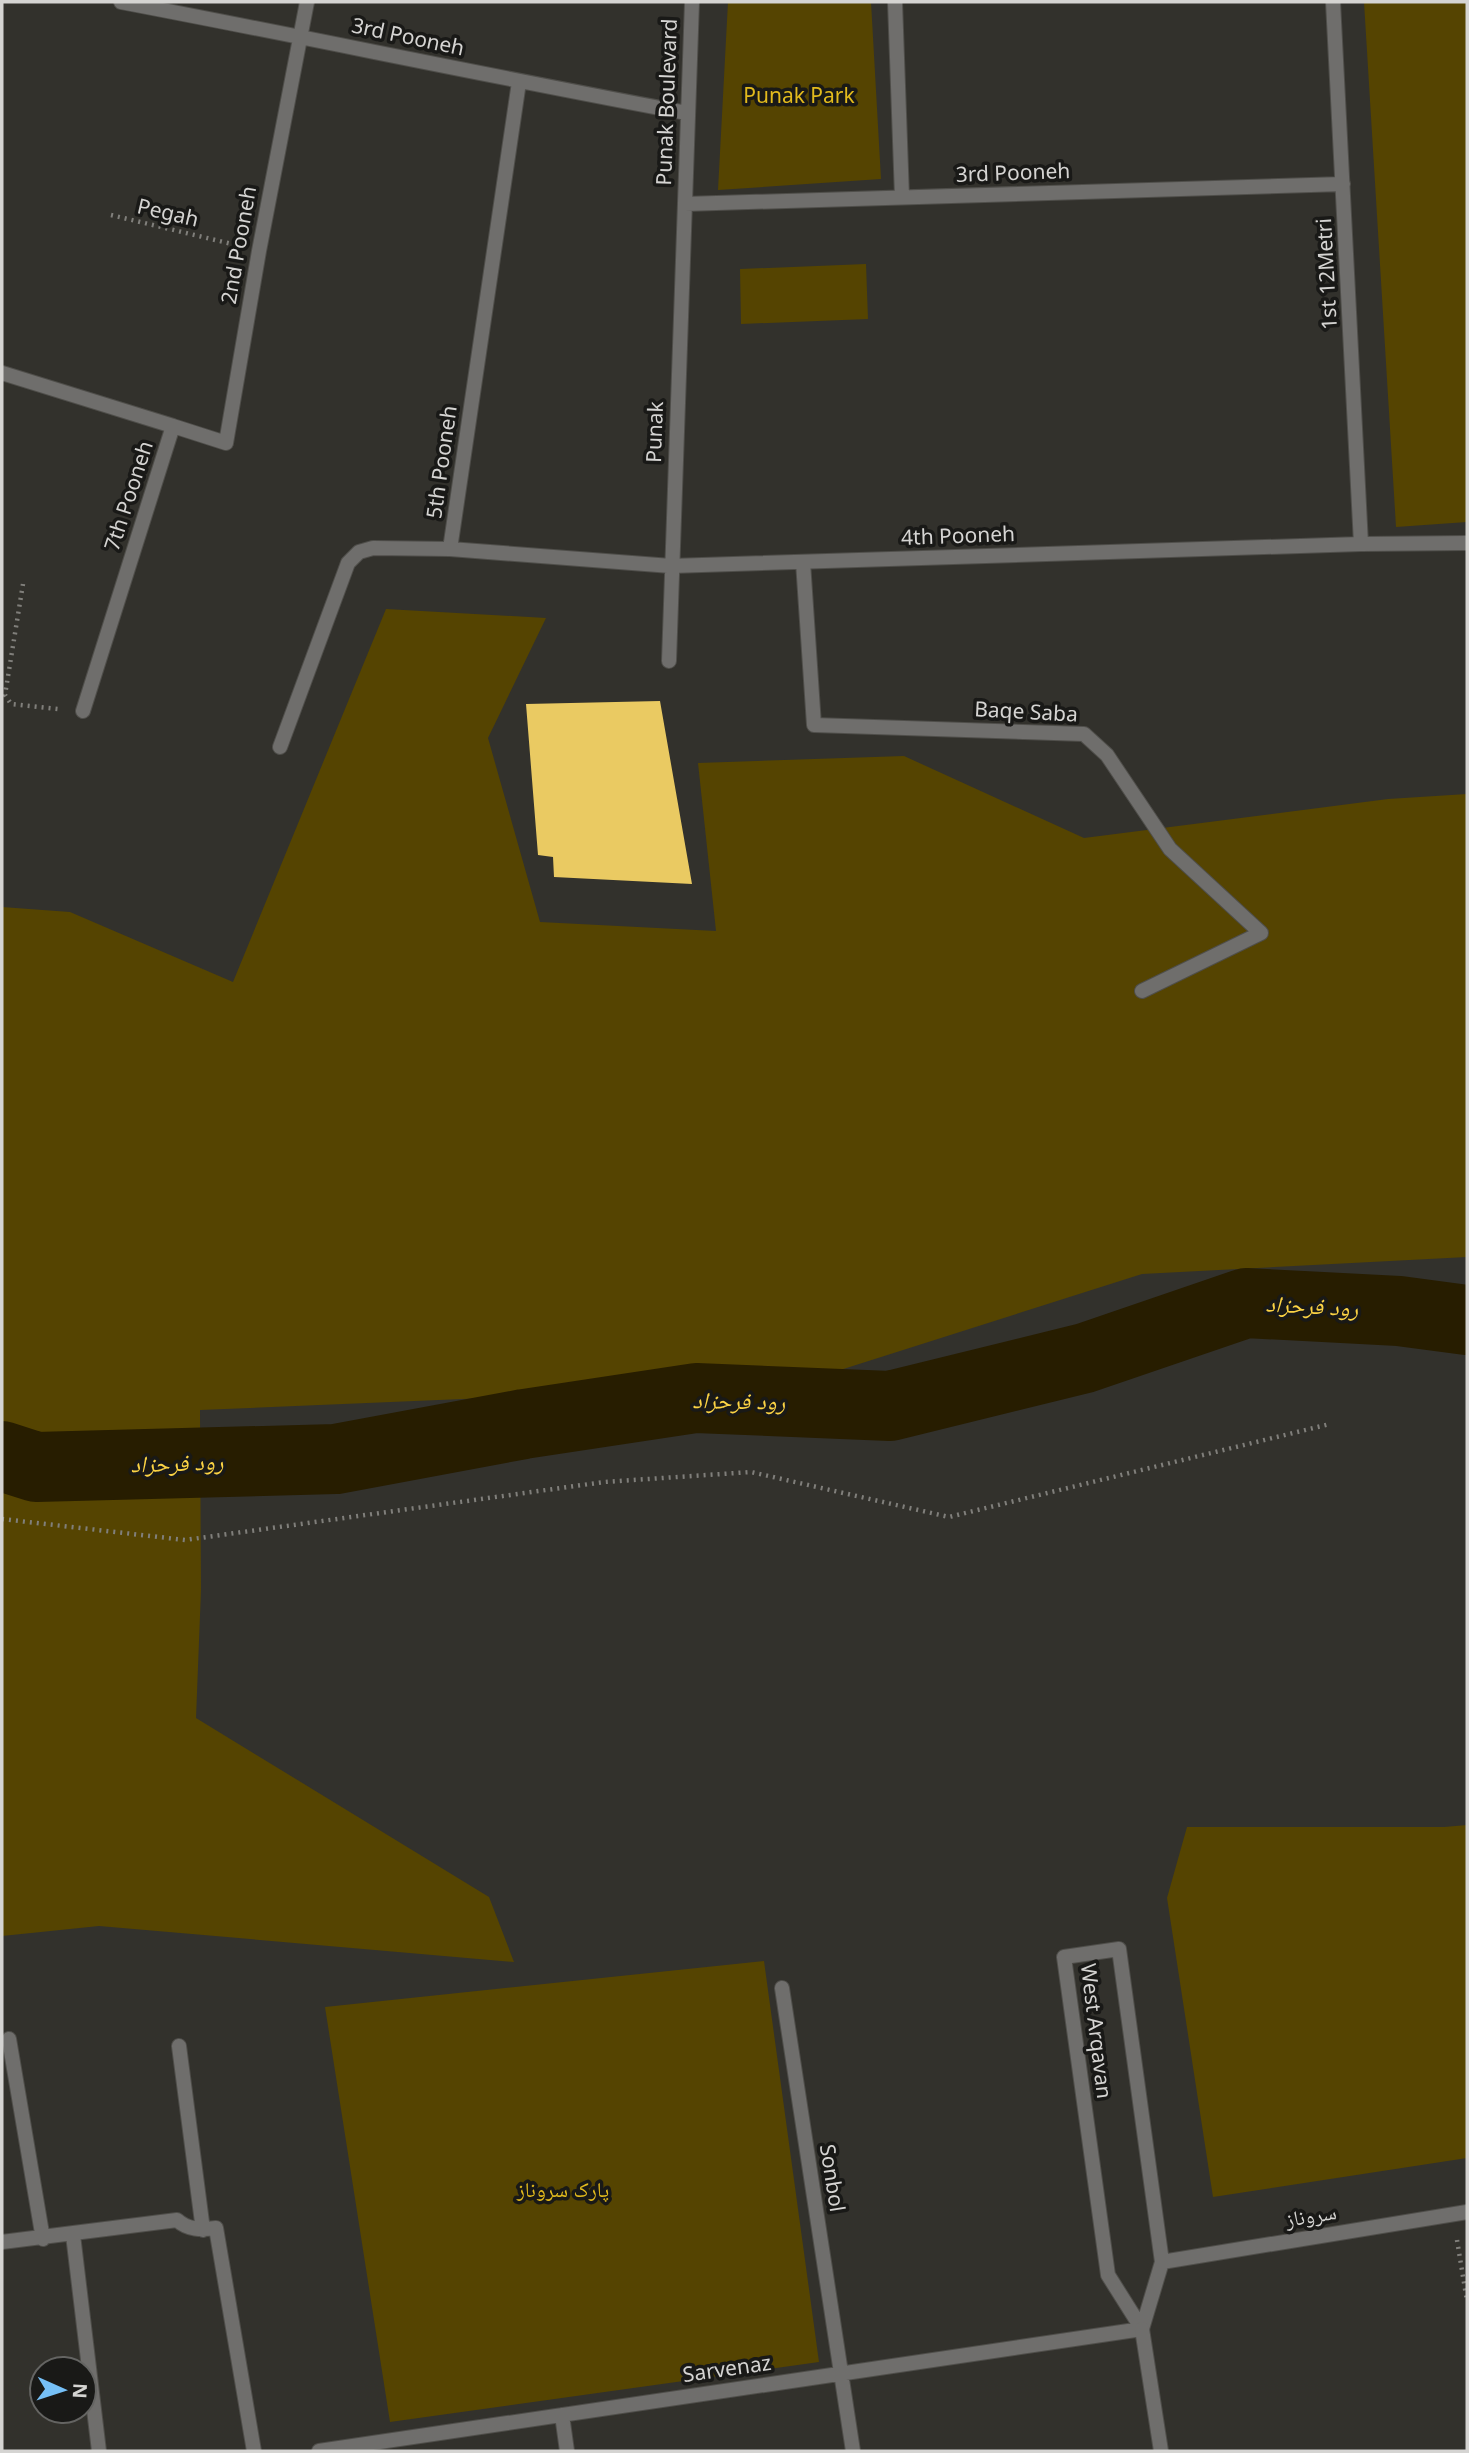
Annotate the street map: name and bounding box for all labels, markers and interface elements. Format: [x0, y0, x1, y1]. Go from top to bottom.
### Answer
street label: 3rd Pooneh [349, 10, 467, 62]
street label: Punak Boulevard [649, 18, 683, 186]
park label: Punak Park [743, 81, 856, 109]
street label: 3rd Pooneh [955, 156, 1071, 188]
street label: 2nd Pooneh [214, 184, 262, 306]
street label: Pegah [135, 191, 202, 233]
street label: 1st 12Metri [1309, 218, 1343, 331]
street label: Punak [639, 400, 669, 463]
street label: 5th Pooneh [419, 403, 463, 520]
street label: 7th Pooneh [97, 437, 159, 554]
street label: 4th Pooneh [901, 519, 1015, 551]
street label: Baqe Saba [974, 694, 1079, 728]
water label: رود فرحزاد [1265, 1287, 1359, 1323]
water label: رود فرحزاد [692, 1383, 786, 1417]
water label: رود فرحزاد [130, 1444, 224, 1480]
street label: West Arqavan [1075, 1962, 1119, 2100]
street label: Sonbol [814, 2142, 852, 2214]
park label: پارک سروناز [516, 2175, 609, 2203]
street label: سروناز [1282, 2197, 1338, 2233]
street label: Sarvenaz [681, 2348, 773, 2388]
north arrow [28, 2355, 98, 2425]
text: N [67, 2382, 93, 2399]

